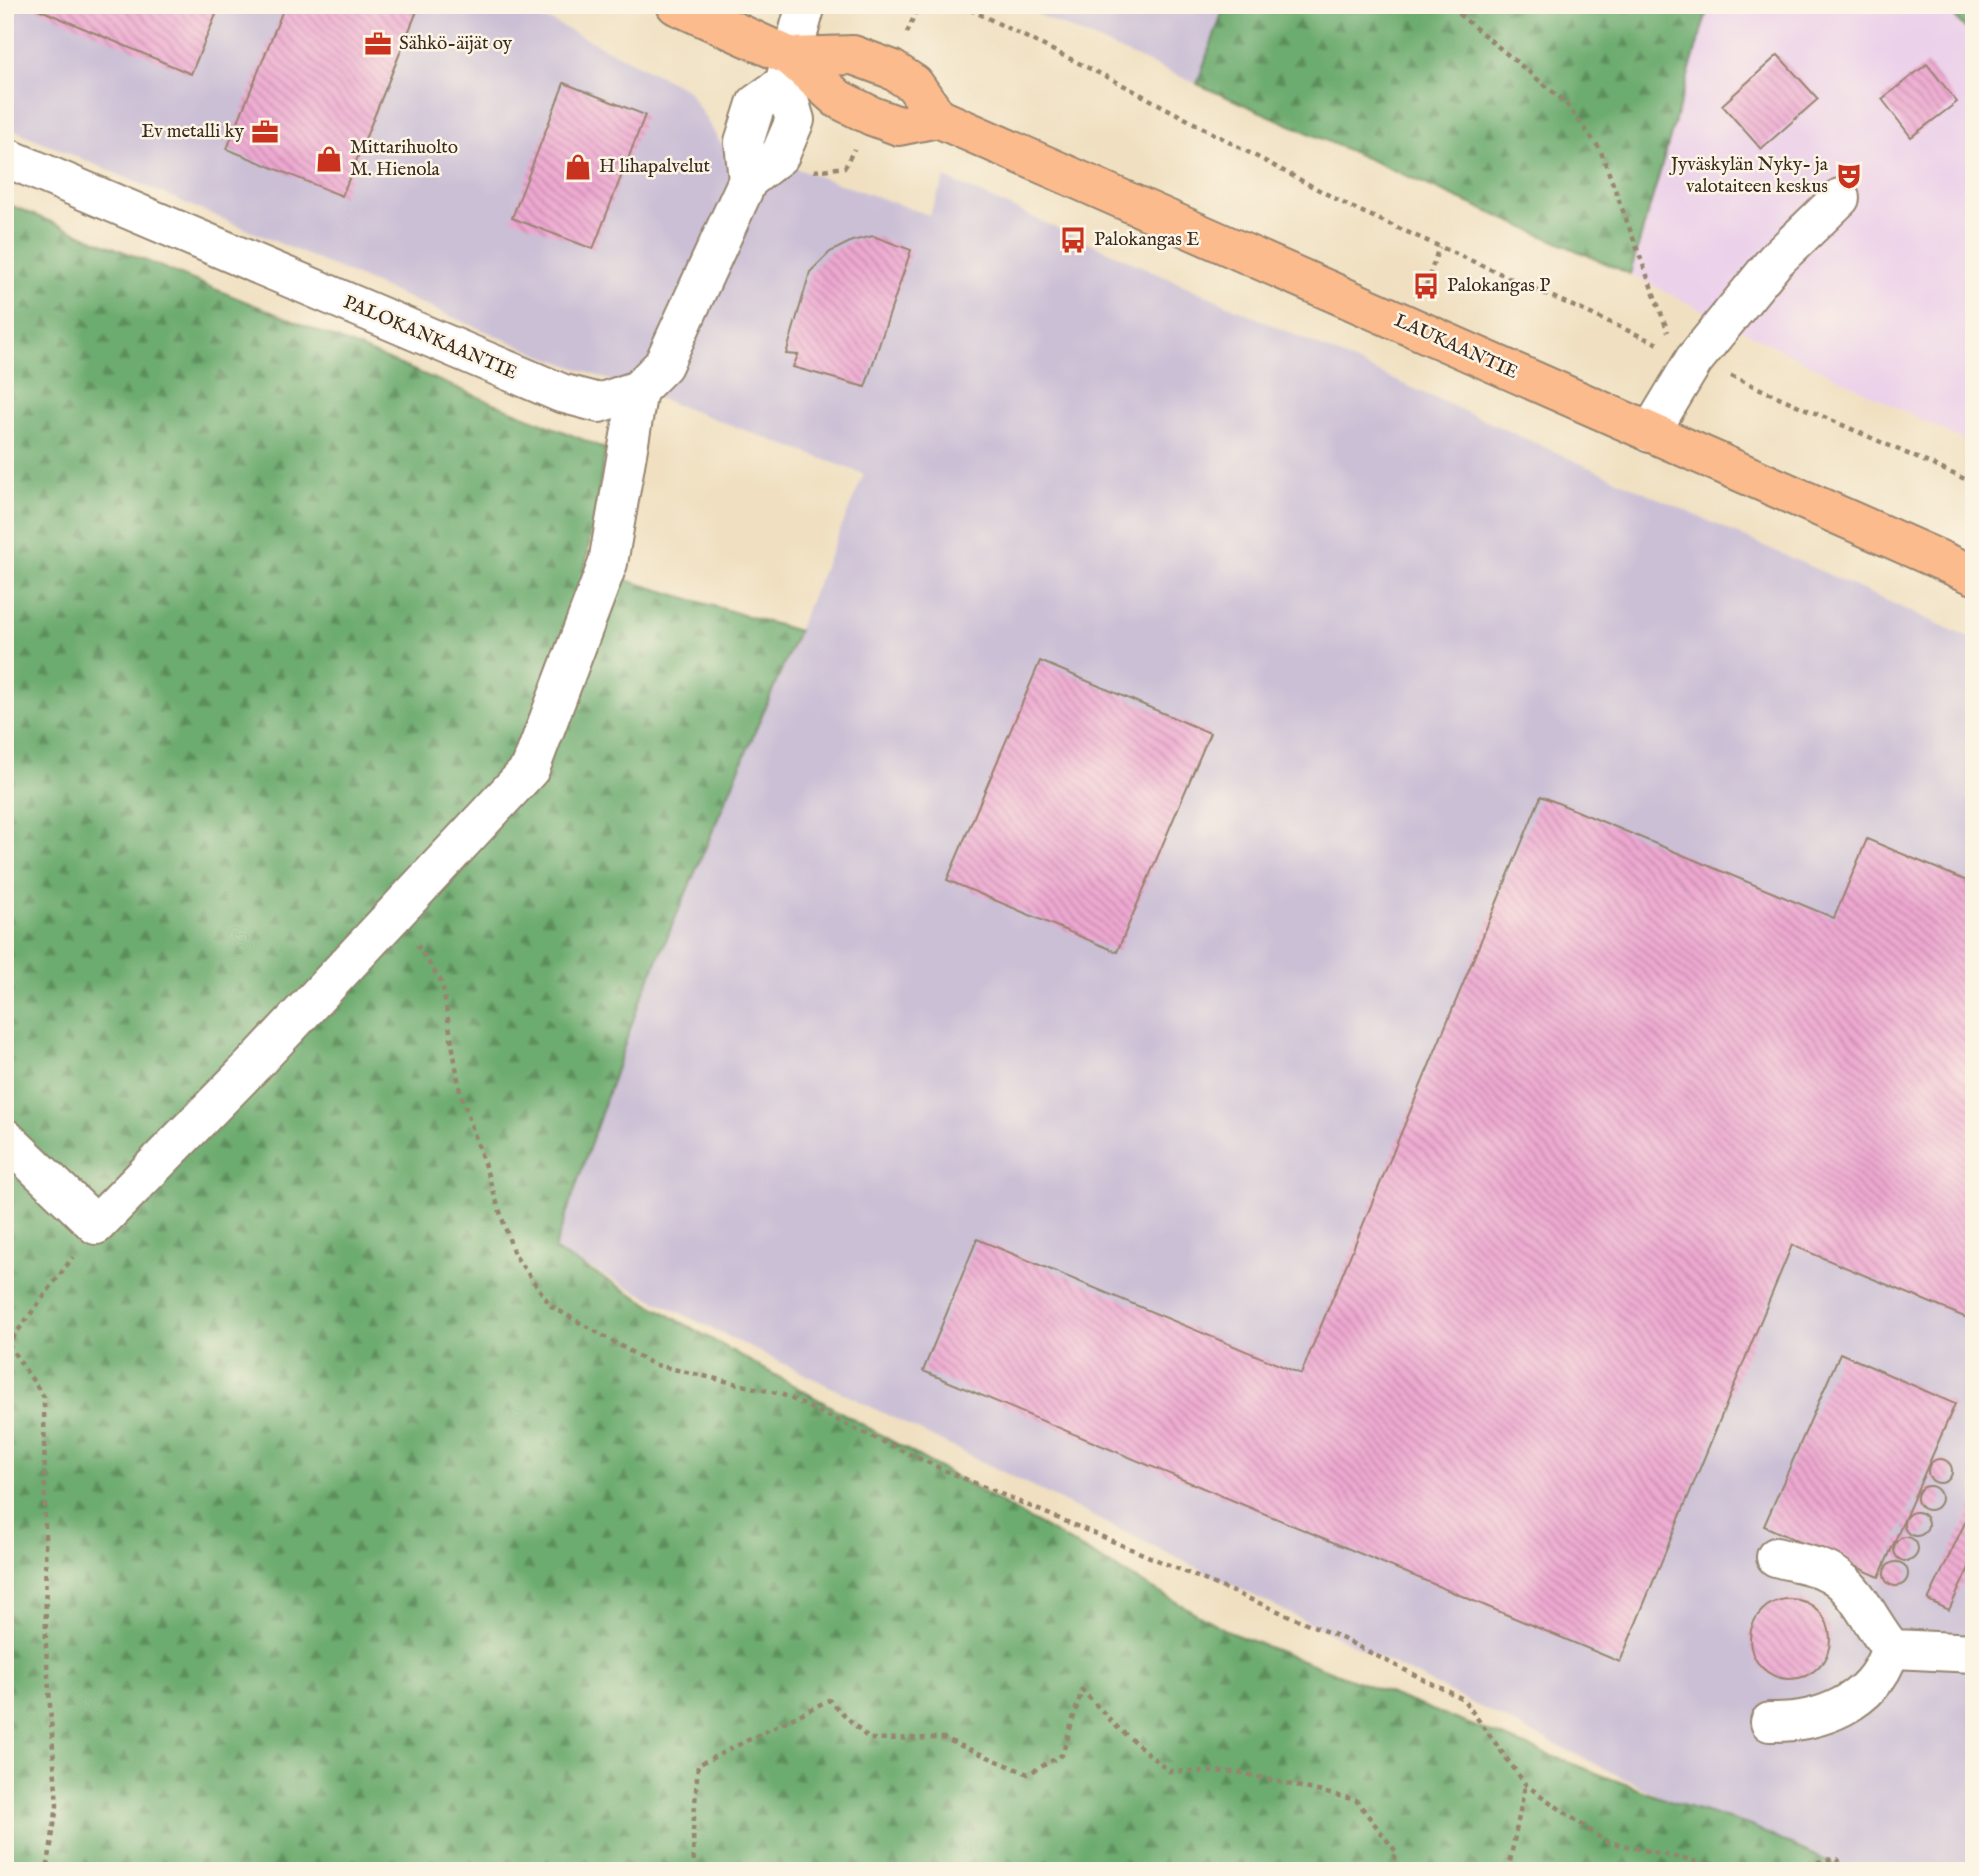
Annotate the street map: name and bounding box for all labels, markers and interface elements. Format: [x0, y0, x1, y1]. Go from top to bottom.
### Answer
office icon: Sähkö-äijät oy [363, 29, 393, 59]
place label: Sähkö-äijät oy [399, 32, 513, 56]
office icon: Ev metalli ky [250, 117, 280, 147]
place label: Ev metalli ky [141, 120, 245, 144]
place label: Mittarihuolto M. Hienola [350, 136, 458, 182]
shop icon: Mittarihuolto M. Hienola [314, 144, 344, 174]
shop icon: H lihapalvelut [563, 152, 593, 182]
place label: Jyväskylän Nyky- ja valotaiteen keskus [1669, 153, 1829, 199]
place label: H lihapalvelut [599, 155, 711, 179]
theatre icon: Jyväskylän Nyky- ja valotaiteen keskus [1834, 161, 1864, 191]
bus stop icon: Palokangas E [1058, 225, 1088, 255]
place label: Palokangas E [1094, 228, 1199, 252]
bus stop icon: Palokangas P [1411, 271, 1441, 301]
place label: Palokangas P [1447, 274, 1550, 298]
street label: PALOKANKAANTIE [339, 291, 521, 385]
street label: LAUKAANTIE [1390, 309, 1522, 385]

